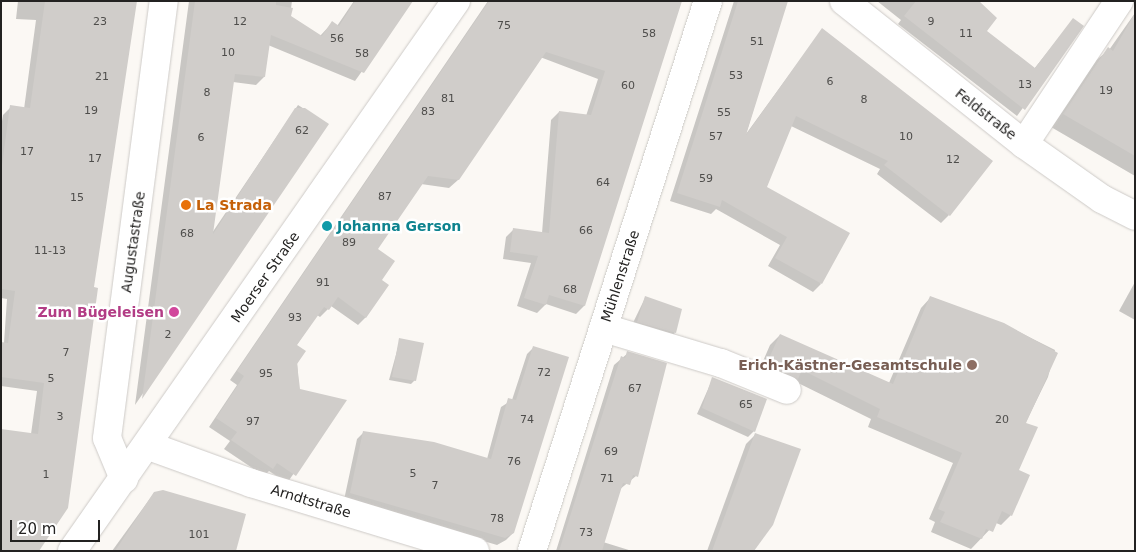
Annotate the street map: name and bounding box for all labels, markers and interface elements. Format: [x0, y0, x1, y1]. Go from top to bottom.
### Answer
house number: 23 [93, 15, 107, 29]
house number: 12 [233, 15, 247, 29]
house number: 9 [928, 15, 934, 29]
house number: 75 [497, 19, 511, 33]
house number: 58 [642, 27, 656, 41]
house number: 11 [959, 27, 973, 41]
house number: 56 [330, 32, 344, 46]
house number: 51 [750, 35, 764, 49]
house number: 10 [221, 46, 235, 60]
house number: 58 [355, 47, 369, 61]
house number: 53 [729, 69, 743, 83]
house number: 21 [95, 70, 109, 84]
house number: 6 [827, 75, 833, 89]
house number: 13 [1018, 78, 1032, 92]
house number: 60 [621, 79, 635, 93]
house number: 19 [1099, 84, 1113, 98]
street label: Feldstraße [952, 85, 1020, 143]
house number: 8 [204, 86, 210, 100]
house number: 81 [441, 92, 455, 106]
house number: 8 [861, 93, 867, 107]
house number: 19 [84, 104, 98, 118]
house number: 83 [421, 105, 435, 119]
house number: 55 [717, 106, 731, 120]
house number: 62 [295, 124, 309, 138]
house number: 57 [709, 130, 723, 144]
house number: 10 [899, 130, 913, 144]
house number: 6 [198, 131, 204, 145]
house number: 17 [20, 145, 34, 159]
house number: 17 [88, 152, 102, 166]
house number: 12 [946, 153, 960, 167]
house number: 59 [699, 172, 713, 186]
house number: 64 [596, 176, 610, 190]
street label: Augustastraße [118, 190, 148, 294]
house number: 87 [378, 190, 392, 204]
house number: 15 [70, 191, 84, 205]
place label: La Strada [196, 197, 272, 213]
marker: La Strada [180, 199, 192, 211]
place label: Johanna Gerson [337, 218, 461, 234]
marker: Johanna Gerson [321, 220, 333, 232]
house number: 66 [579, 224, 593, 238]
house number: 68 [180, 227, 194, 241]
street label: Moerser Straße [227, 228, 303, 326]
street label: Mühlenstraße [597, 228, 643, 324]
house number: 89 [342, 236, 356, 250]
house number: 11-13 [34, 244, 66, 258]
house number: 91 [316, 276, 330, 290]
house number: 68 [563, 283, 577, 297]
place label: Zum Bügeleisen [37, 304, 164, 320]
marker: Zum Bügeleisen [168, 306, 180, 318]
house number: 93 [288, 311, 302, 325]
house number: 2 [165, 328, 171, 342]
house number: 7 [63, 346, 69, 360]
place label: Erich-Kästner-Gesamtschule [738, 357, 962, 373]
marker: Erich-Kästner-Gesamtschule [966, 359, 978, 371]
house number: 72 [537, 366, 551, 380]
house number: 95 [259, 367, 273, 381]
house number: 5 [48, 372, 54, 386]
house number: 67 [628, 382, 642, 396]
house number: 65 [739, 398, 753, 412]
house number: 3 [57, 410, 63, 424]
house number: 74 [520, 413, 534, 427]
house number: 20 [995, 413, 1009, 427]
house number: 97 [246, 415, 260, 429]
house number: 69 [604, 445, 618, 459]
house number: 76 [507, 455, 521, 469]
house number: 5 [410, 467, 416, 481]
house number: 1 [43, 468, 49, 482]
house number: 71 [600, 472, 614, 486]
house number: 7 [432, 479, 438, 493]
street label: Arndtstraße [269, 481, 353, 521]
scale bar [12, 510, 102, 542]
house number: 78 [490, 512, 504, 526]
text: 20 m [18, 520, 56, 538]
house number: 73 [579, 526, 593, 540]
house number: 101 [189, 528, 209, 542]

